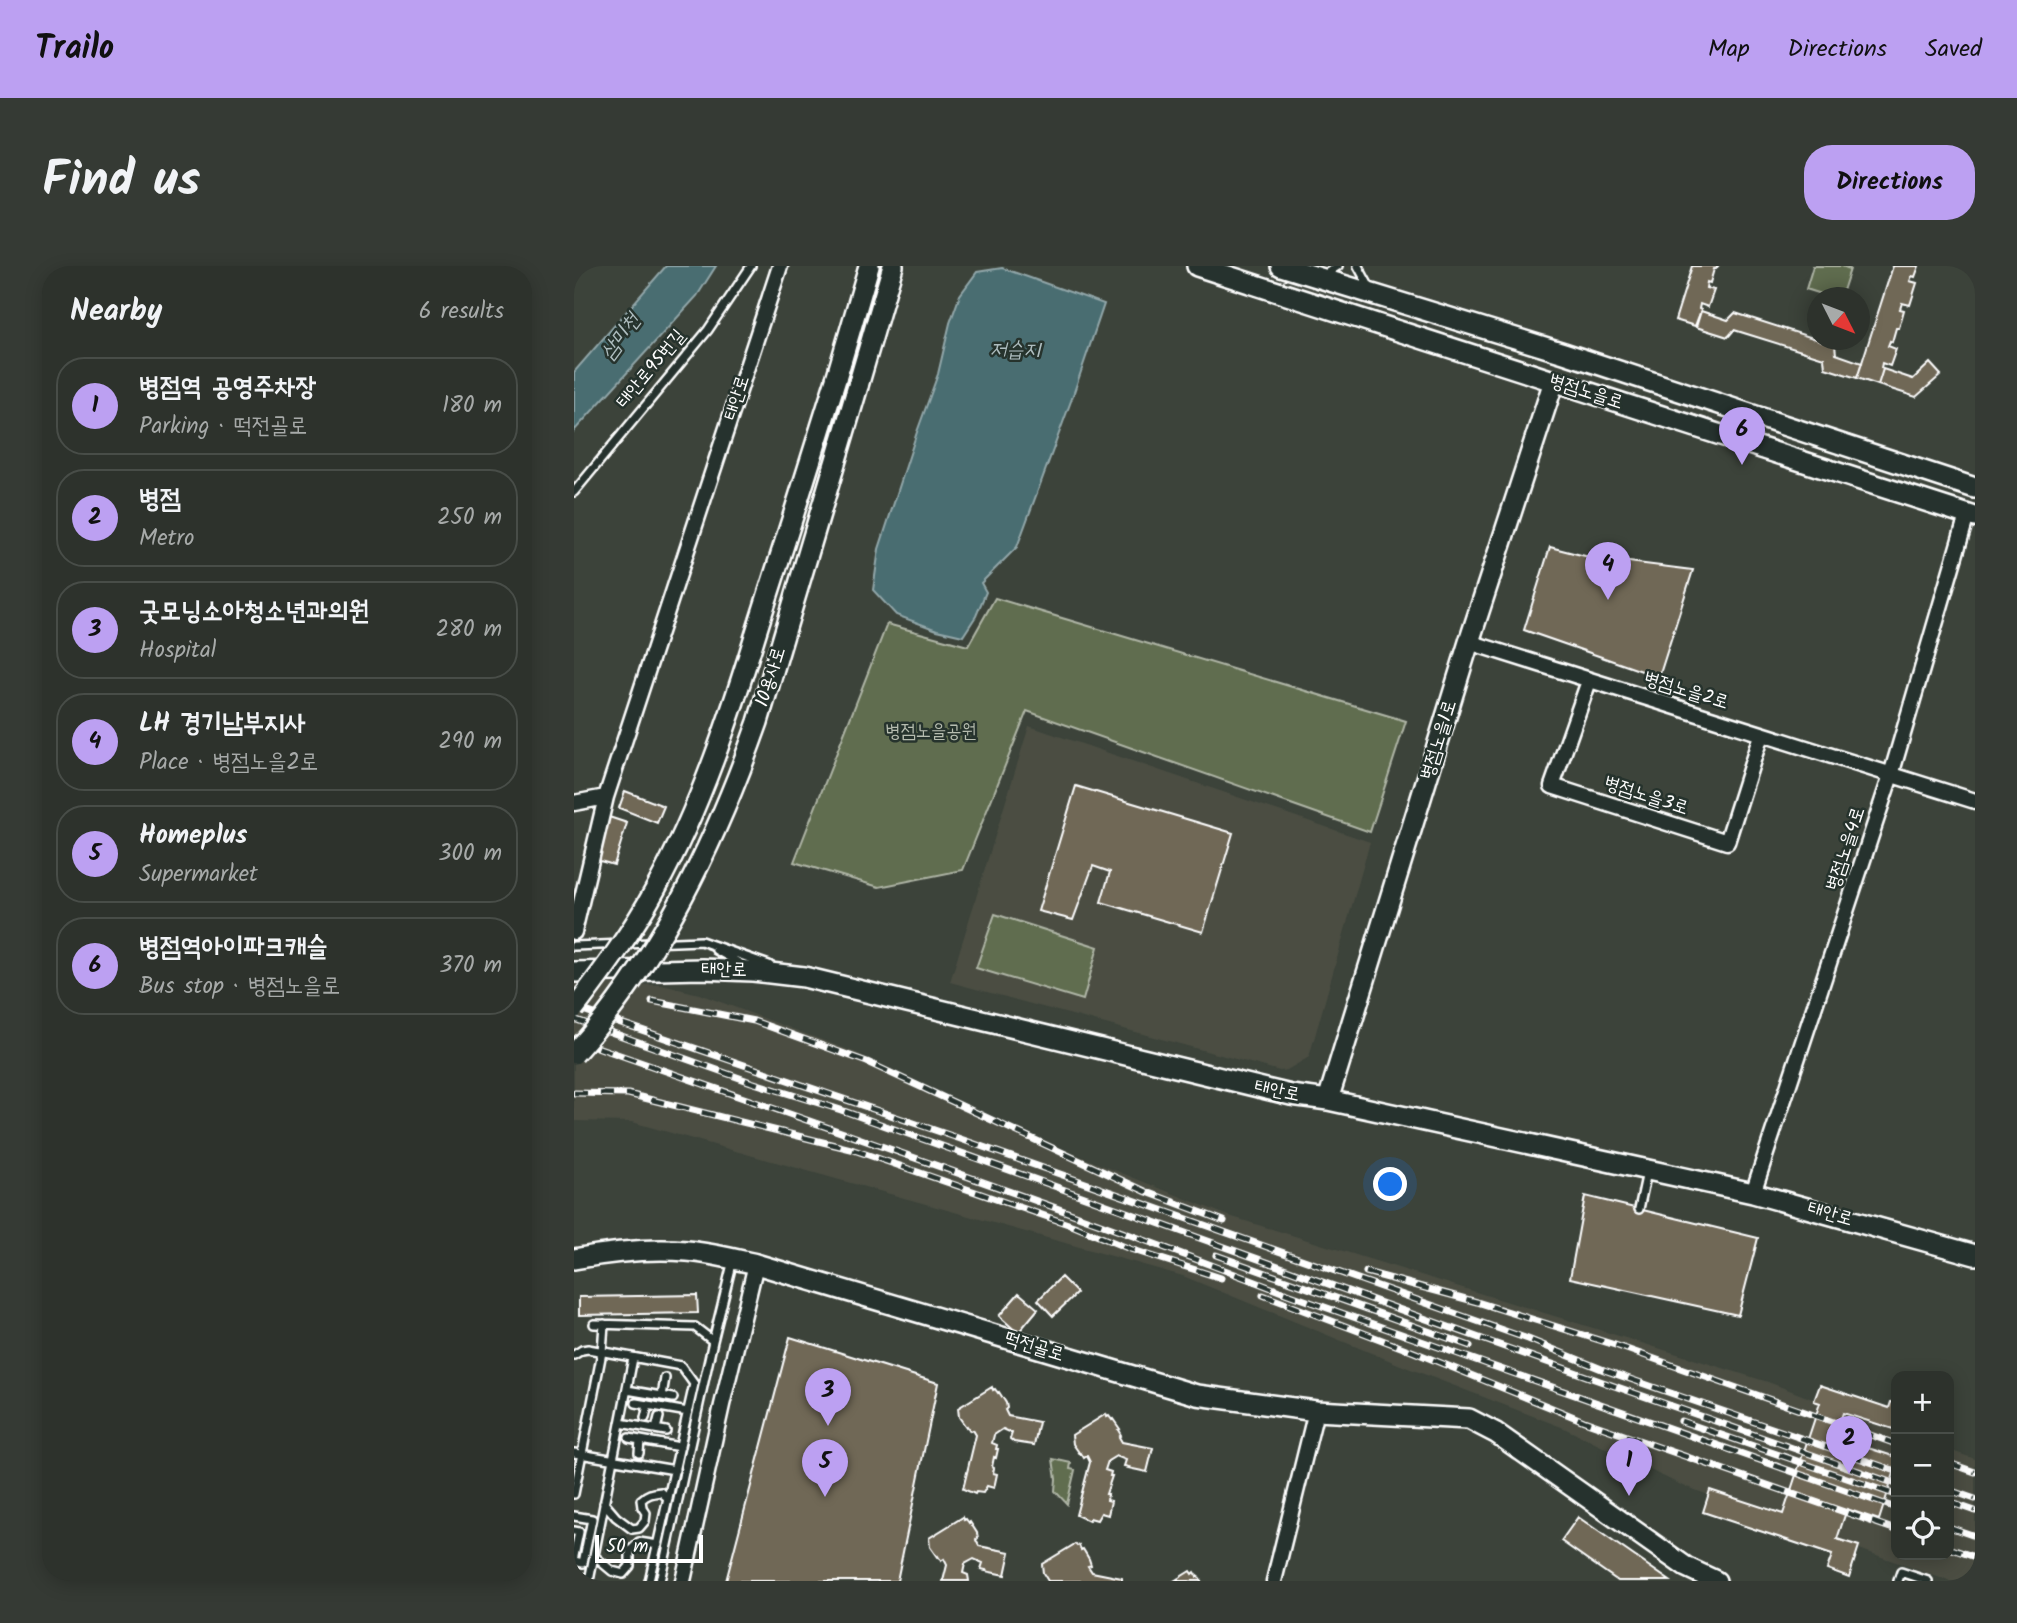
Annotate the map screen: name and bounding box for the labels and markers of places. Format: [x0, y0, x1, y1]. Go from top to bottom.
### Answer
pin: 6 [1719, 407, 1765, 465]
pin: 4 [1585, 542, 1631, 600]
pin: 3 [805, 1368, 851, 1426]
pin: 2 [1826, 1416, 1872, 1474]
pin: 1 [1606, 1438, 1652, 1496]
pin: 5 [802, 1439, 848, 1497]

